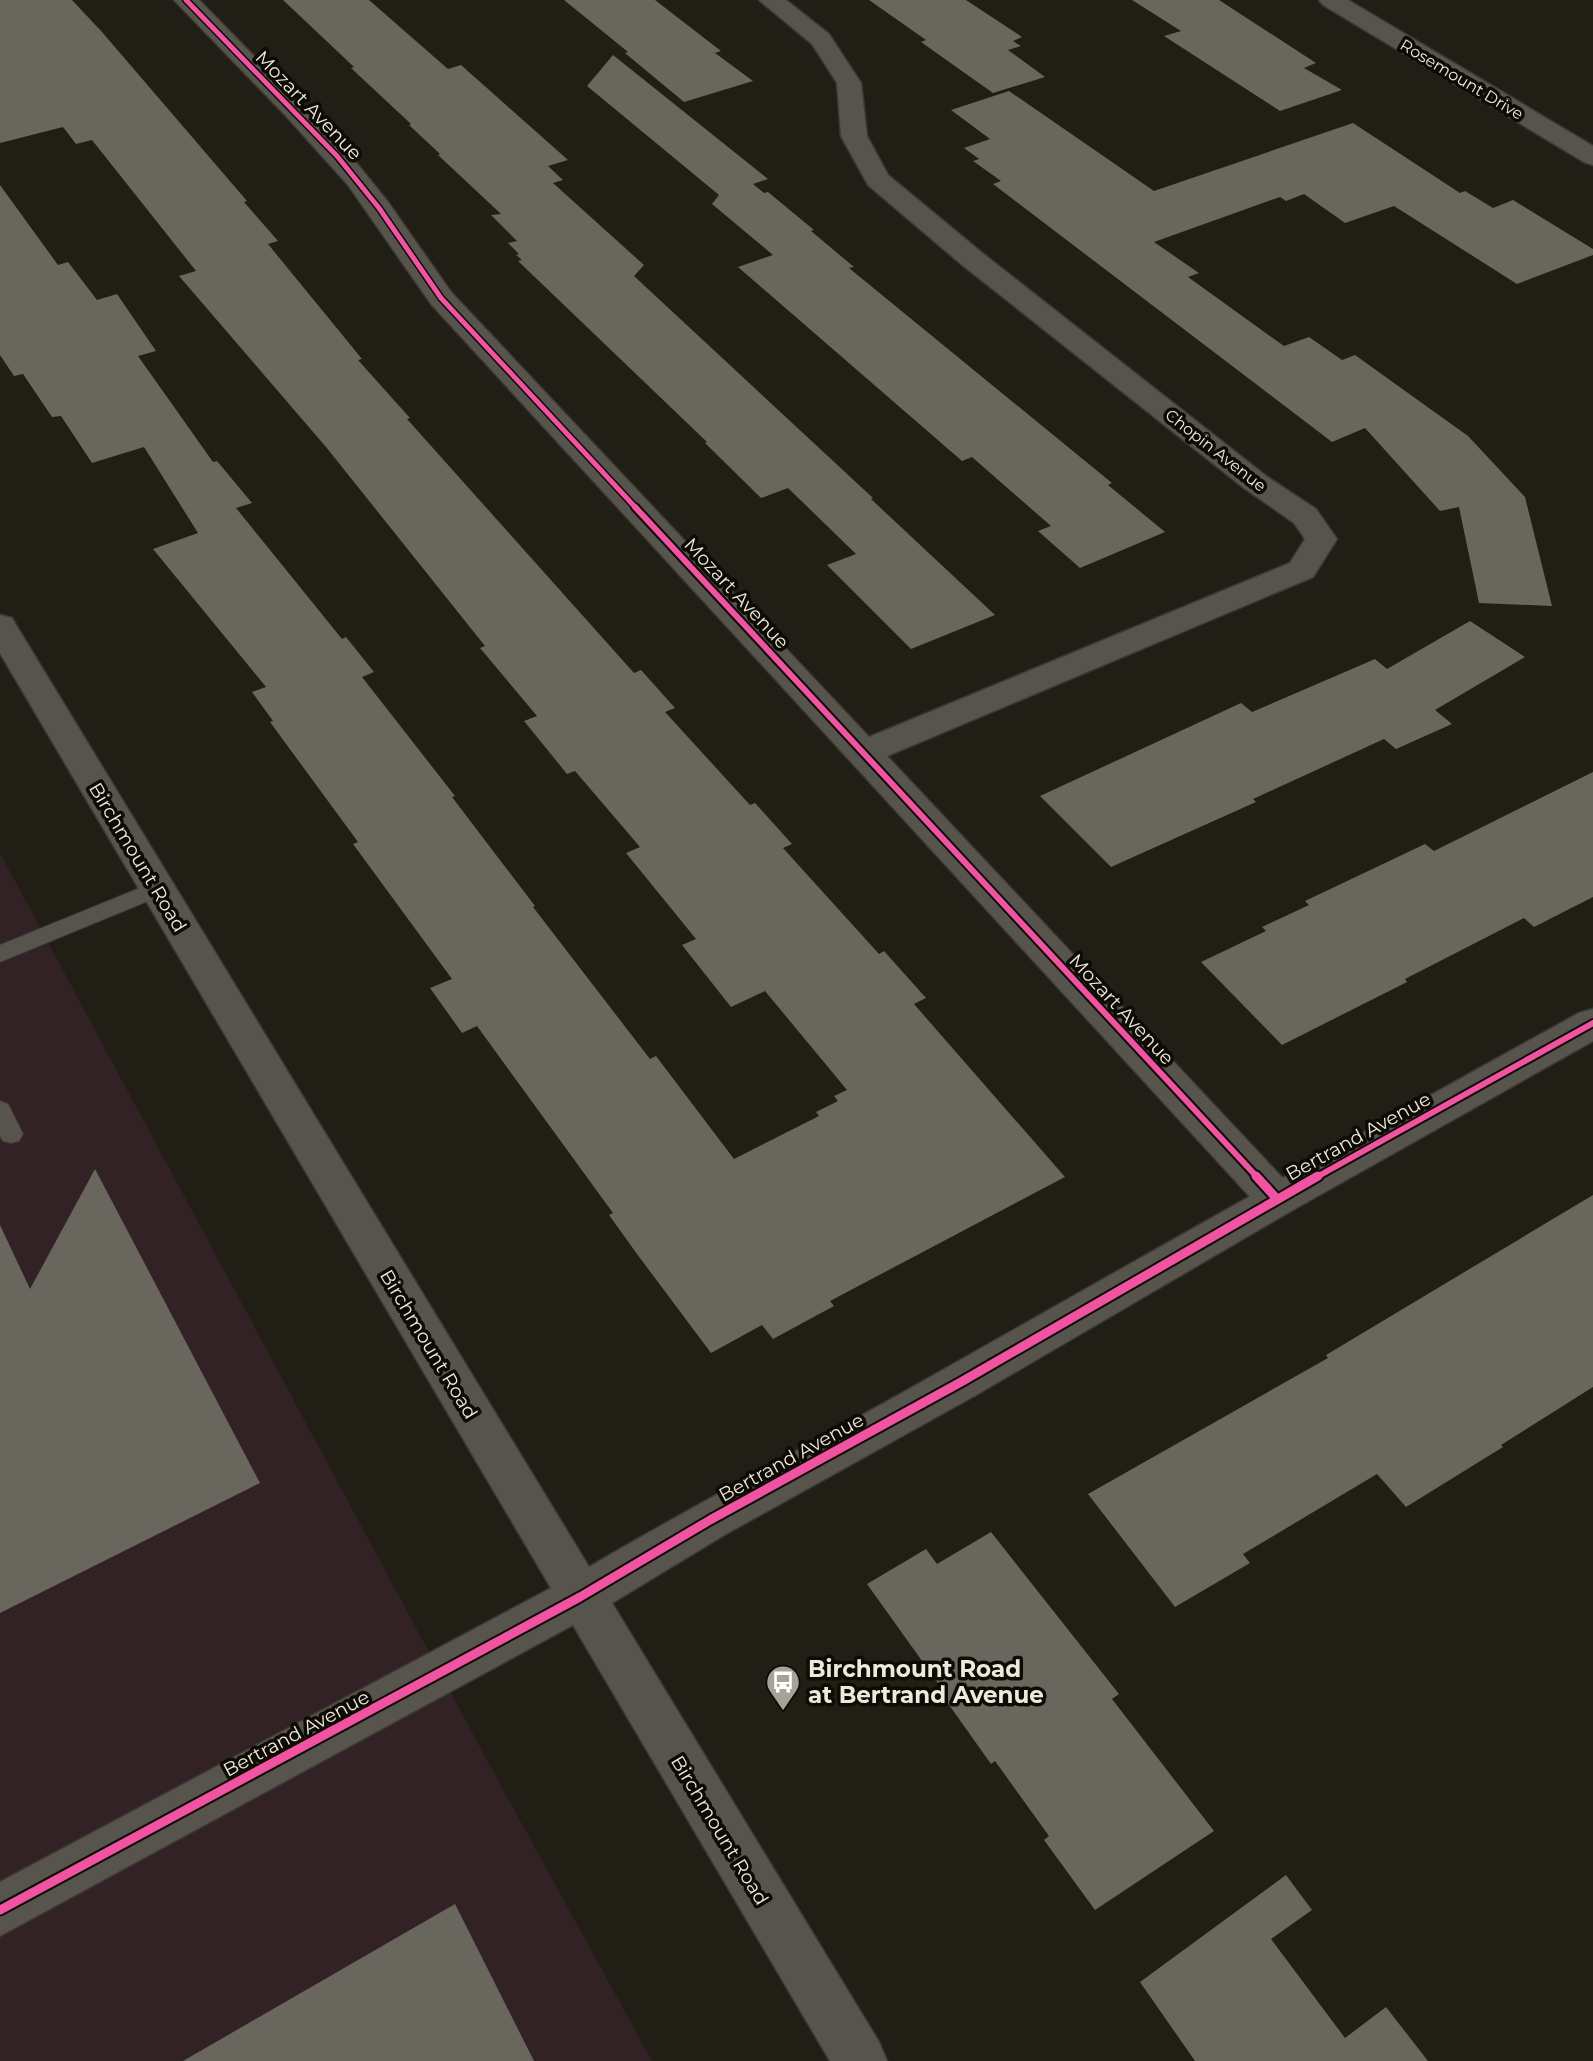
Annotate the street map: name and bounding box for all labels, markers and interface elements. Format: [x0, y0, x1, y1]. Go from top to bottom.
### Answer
street label: Rosemount Drive [1397, 35, 1527, 124]
street label: Mozart Avenue [251, 46, 367, 165]
street label: Chopin Avenue [1161, 405, 1270, 496]
street label: Mozart Avenue [679, 533, 794, 654]
street label: Birchmount Road [84, 778, 191, 936]
street label: Mozart Avenue [1064, 949, 1179, 1070]
street label: Bertrand Avenue [1282, 1087, 1435, 1186]
street label: Birchmount Road [375, 1265, 482, 1423]
street label: Bertrand Avenue [715, 1408, 868, 1507]
place label: Birchmount Road at Bertrand Avenue [808, 1655, 1044, 1709]
bus stop icon: Birchmount Road at Bertrand Avenue [764, 1663, 802, 1712]
street label: Bertrand Avenue [219, 1685, 373, 1782]
street label: Birchmount Road [666, 1751, 773, 1909]

